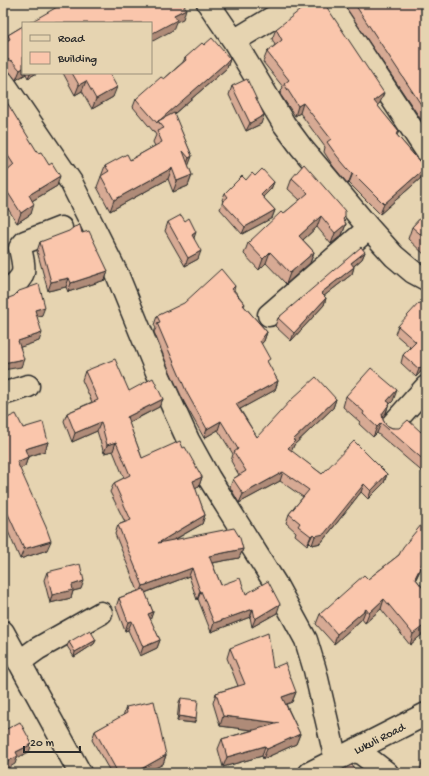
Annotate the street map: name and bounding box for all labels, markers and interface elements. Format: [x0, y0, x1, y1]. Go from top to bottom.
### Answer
legend [22, 22, 152, 74]
text: Road [58, 33, 85, 47]
text: Building [57, 53, 97, 67]
street label: Lukuli Road [352, 721, 409, 759]
scale bar [24, 728, 80, 754]
text: 20 m [30, 737, 55, 751]

